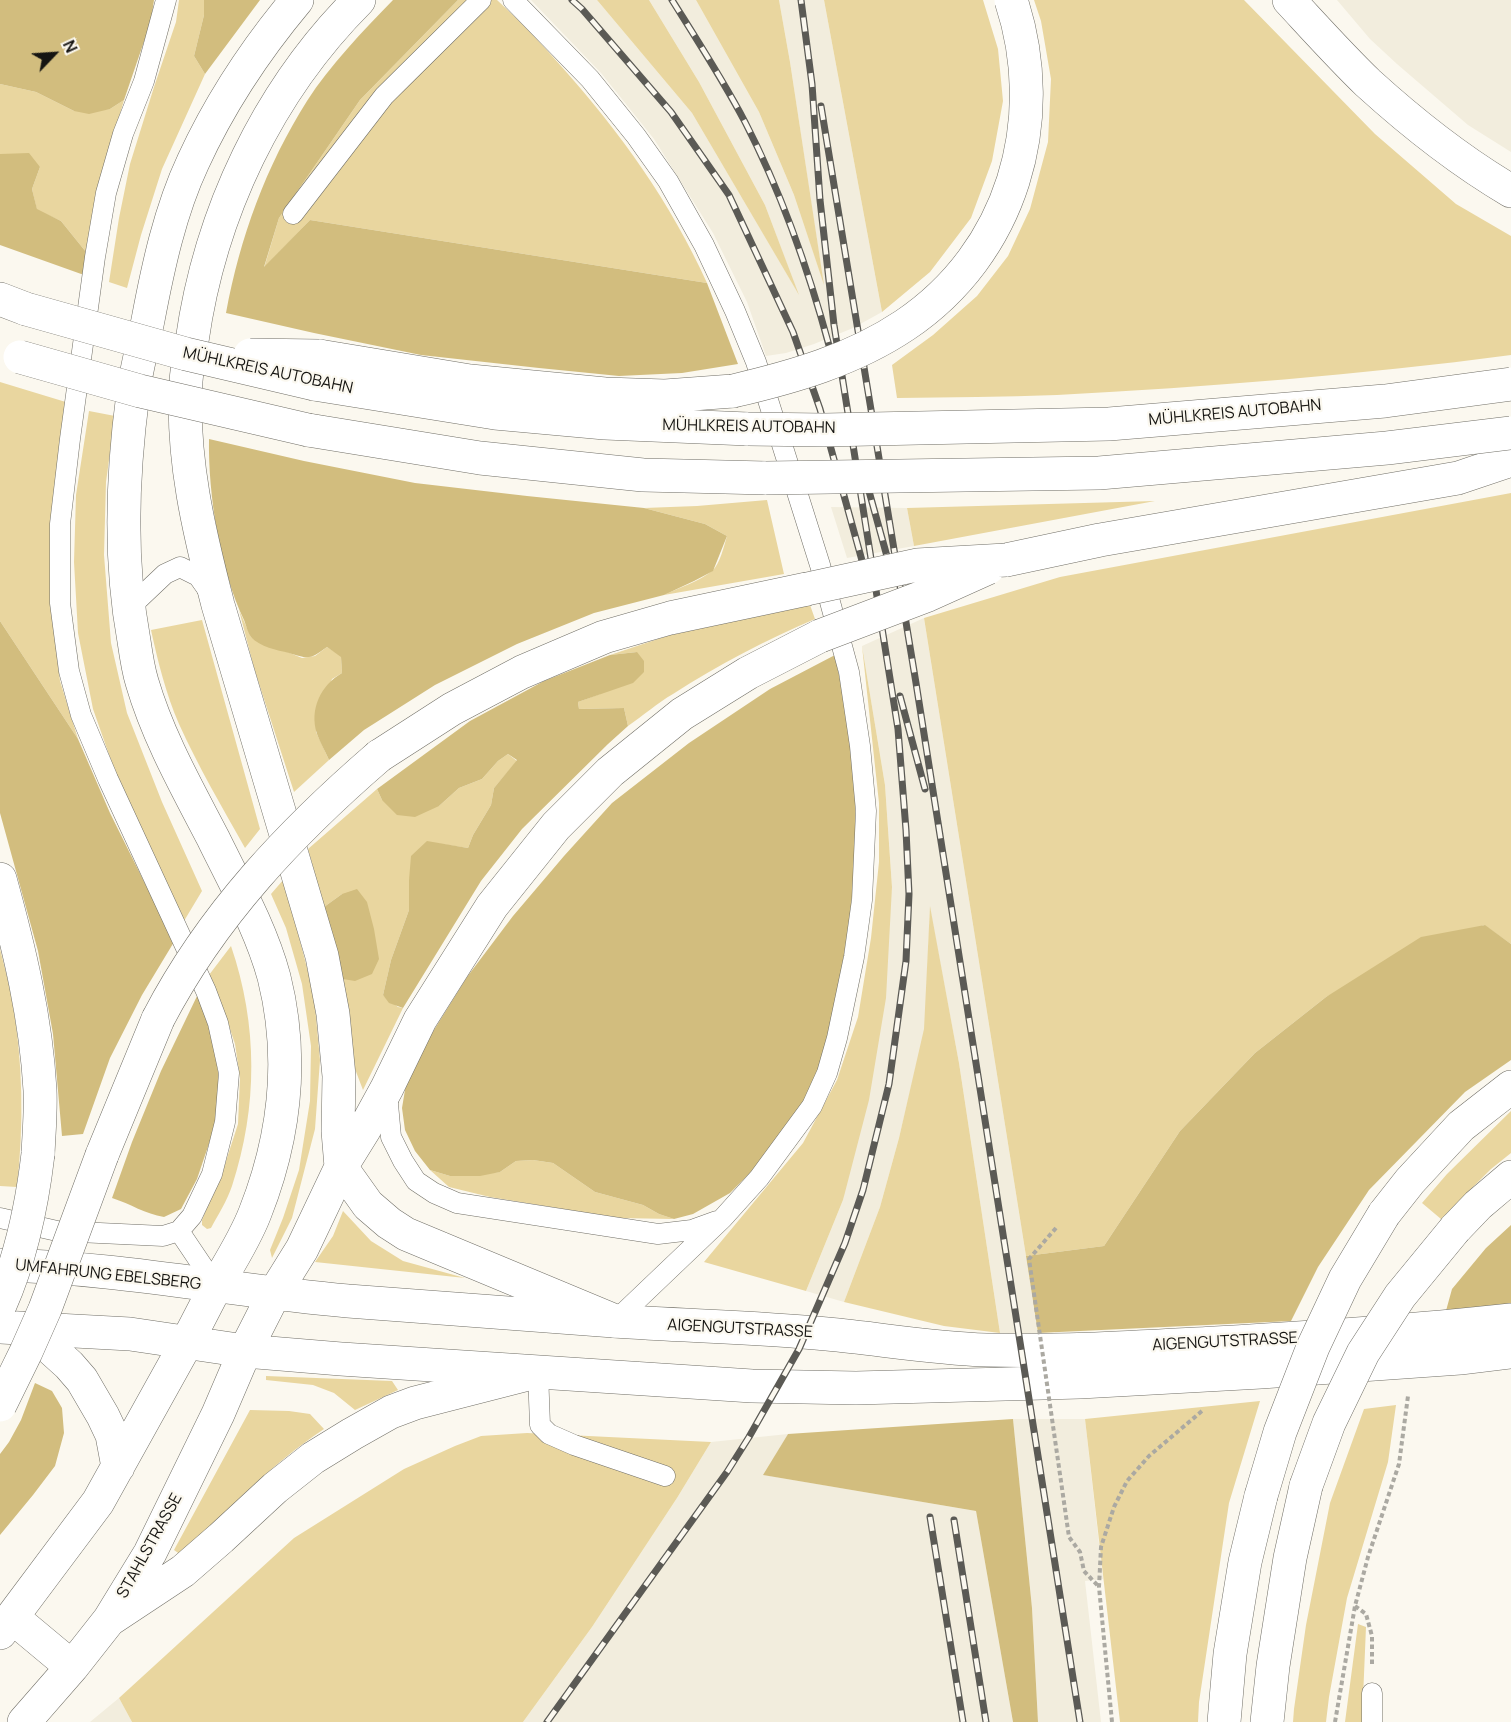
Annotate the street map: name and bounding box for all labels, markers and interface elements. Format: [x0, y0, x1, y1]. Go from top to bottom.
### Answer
north arrow [24, 24, 84, 84]
text: N [58, 37, 83, 56]
street label: MÜHLKREIS AUTOBAHN [181, 344, 355, 398]
street label: MÜHLKREIS AUTOBAHN [1148, 396, 1322, 430]
street label: MÜHLKREIS AUTOBAHN [662, 416, 836, 438]
street label: UMFAHRUNG EBELSBERG [14, 1256, 202, 1294]
street label: AIGENGUTSTRASSE [667, 1316, 813, 1342]
street label: AIGENGUTSTRASSE [1152, 1329, 1298, 1355]
street label: STAHLSTRASSE [113, 1490, 187, 1602]

